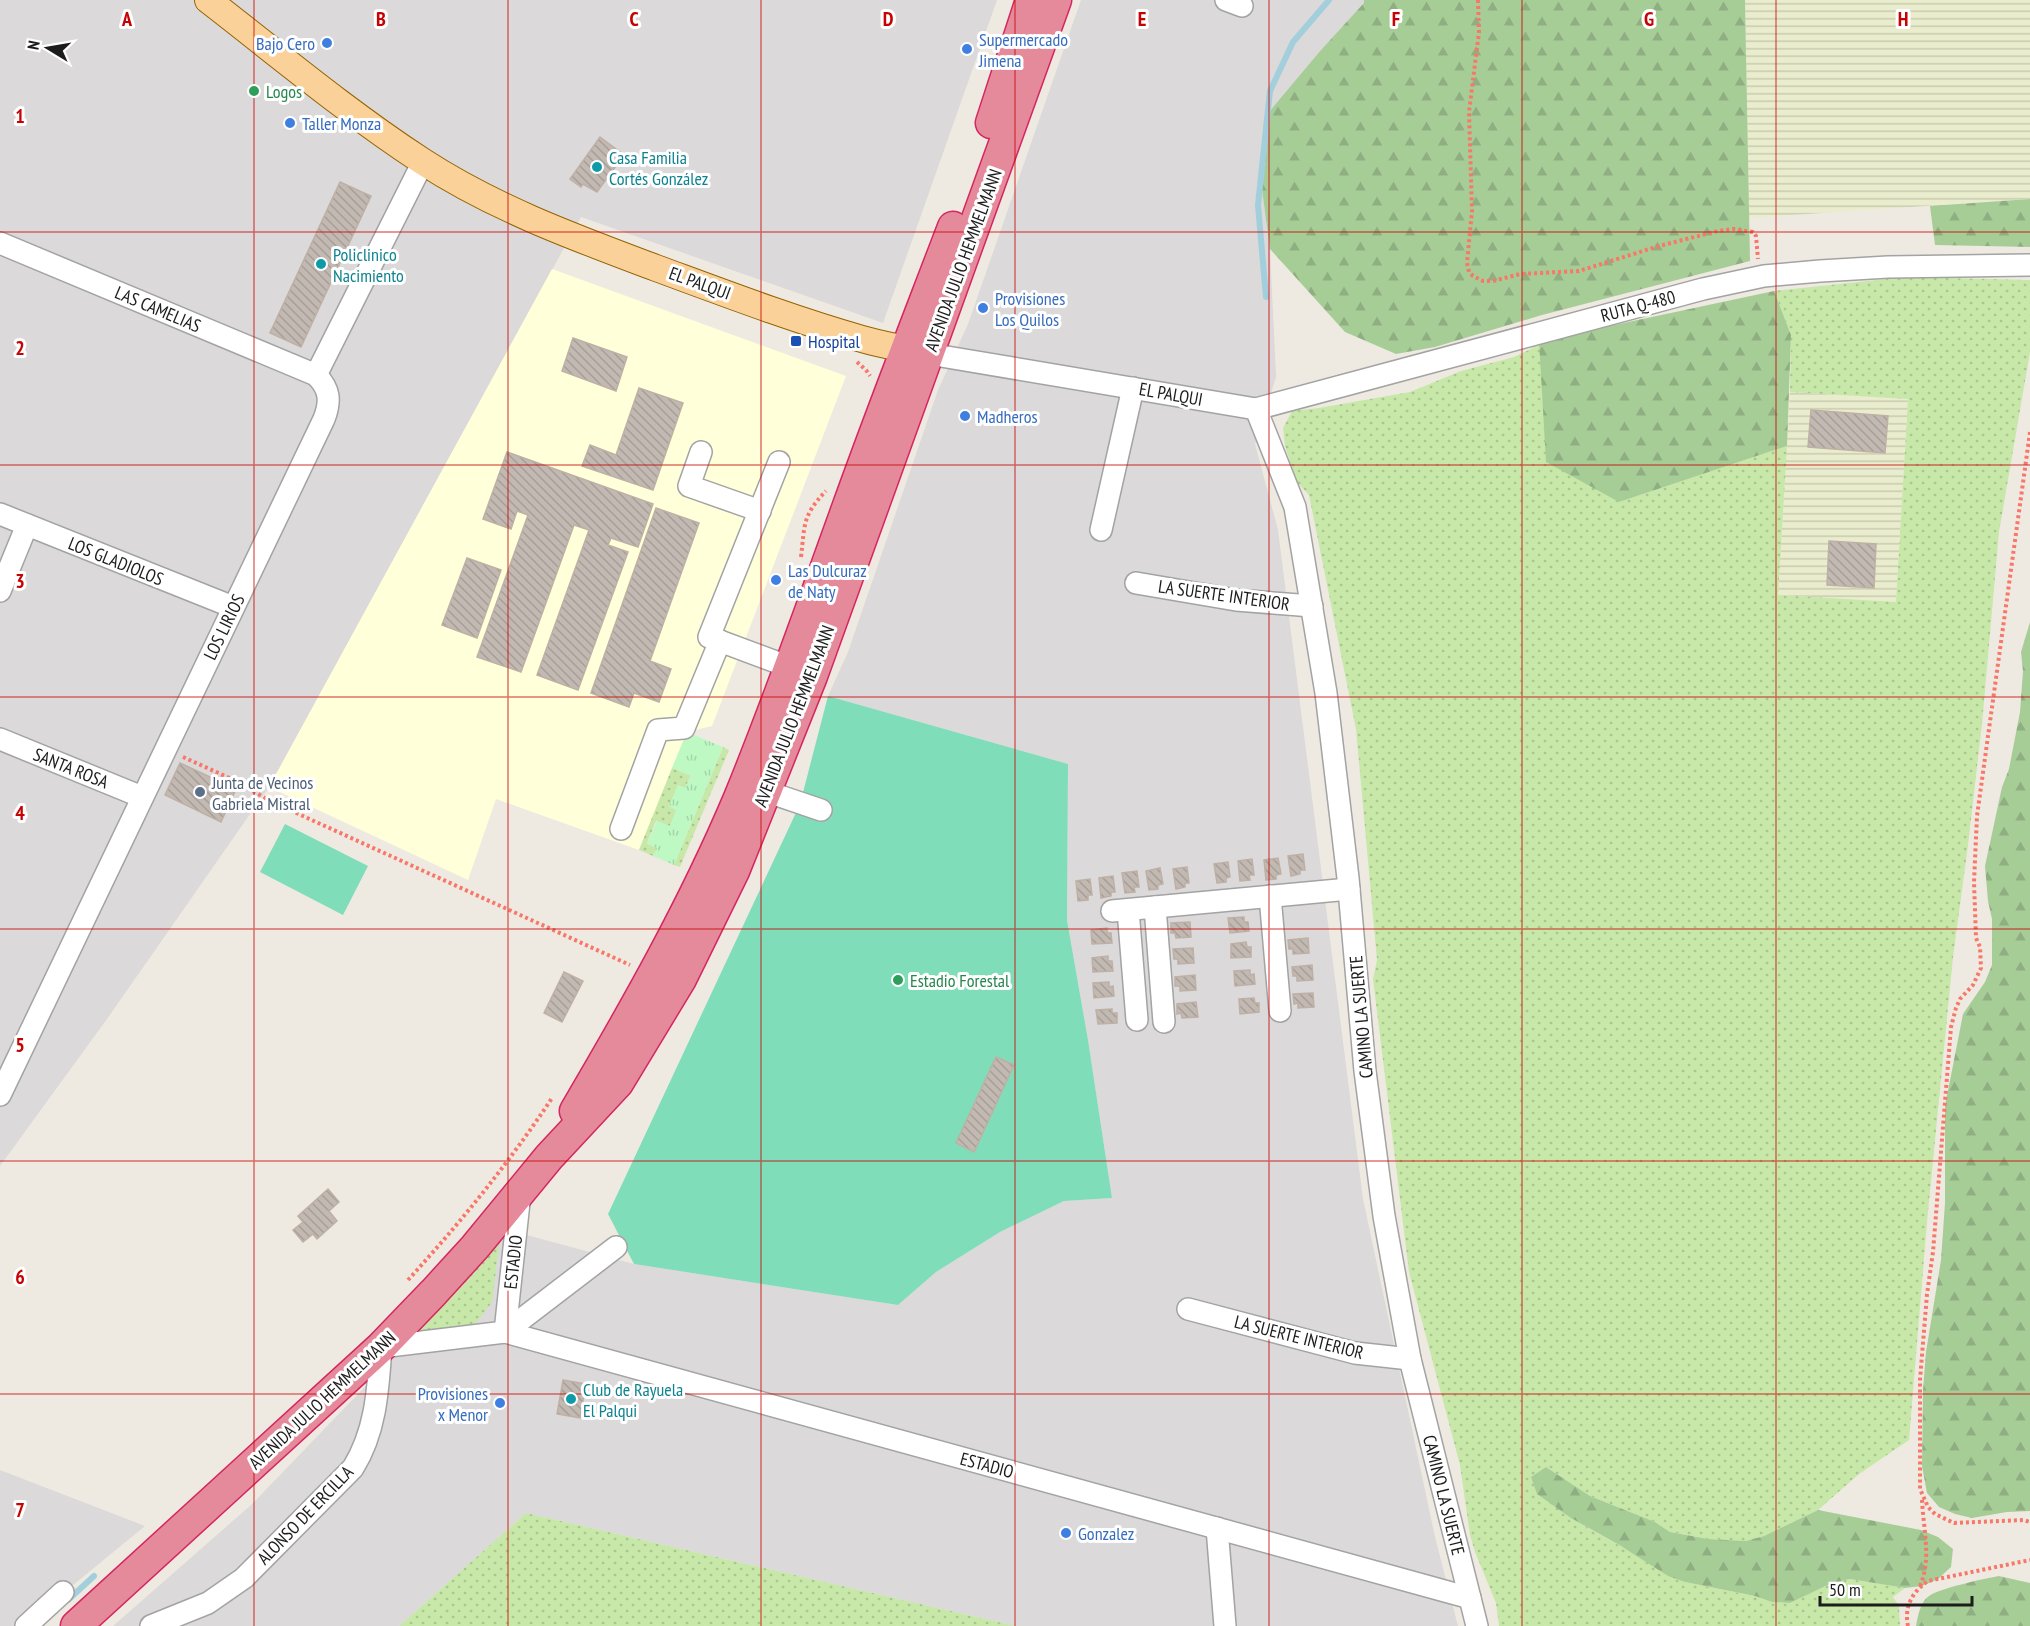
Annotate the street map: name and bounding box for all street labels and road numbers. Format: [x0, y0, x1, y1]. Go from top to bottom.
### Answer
street label: AVENIDA JULIO HEMMELMANN [919, 166, 1007, 354]
street label: EL PALQUI [666, 261, 734, 305]
street label: LAS CAMELIAS [112, 281, 205, 337]
street label: RUTA Q-480 [1598, 285, 1678, 327]
street label: EL PALQUI [1138, 377, 1204, 411]
street label: LOS GLADIOLOS [65, 532, 167, 591]
street label: LA SUERTE INTERIOR [1157, 574, 1292, 616]
street label: LOS LIRIOS [198, 590, 250, 663]
street label: AVENIDA JULIO HEMMELMANN [749, 622, 839, 810]
street label: SANTA ROSA [30, 743, 112, 794]
street label: CAMINO LA SUERTE [1344, 955, 1378, 1079]
street label: ESTADIO [499, 1234, 527, 1290]
street label: LA SUERTE INTERIOR [1232, 1310, 1366, 1364]
street label: AVENIDA JULIO HEMMELMANN [244, 1326, 400, 1474]
street label: CAMINO LA SUERTE [1418, 1433, 1470, 1557]
street label: ESTADIO [958, 1447, 1016, 1483]
street label: ALONSO DE ERCILLA [252, 1460, 358, 1569]

